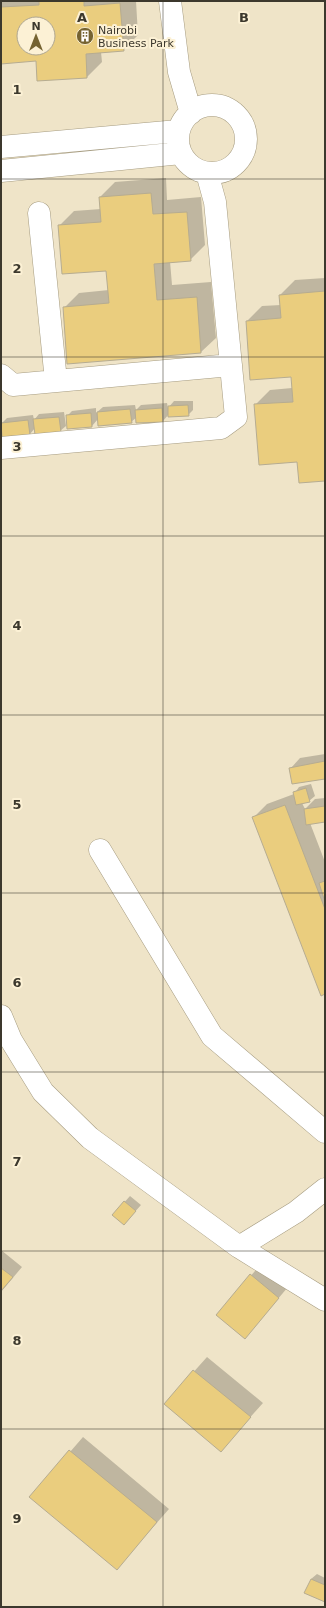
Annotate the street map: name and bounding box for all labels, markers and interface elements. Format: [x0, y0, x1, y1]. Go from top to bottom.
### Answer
text: A [77, 10, 87, 25]
text: B [239, 10, 249, 25]
north arrow [16, 16, 56, 56]
text: N [31, 20, 41, 33]
place label: Nairobi Business Park [98, 24, 174, 50]
building icon: Nairobi Business Park [75, 26, 95, 46]
text: 1 [12, 82, 22, 97]
text: 2 [12, 261, 22, 276]
text: 3 [12, 439, 22, 454]
text: 4 [12, 618, 22, 633]
text: 5 [12, 797, 22, 812]
text: 6 [12, 975, 22, 990]
text: 7 [12, 1154, 22, 1169]
text: 8 [12, 1333, 22, 1348]
text: 9 [12, 1511, 22, 1526]

